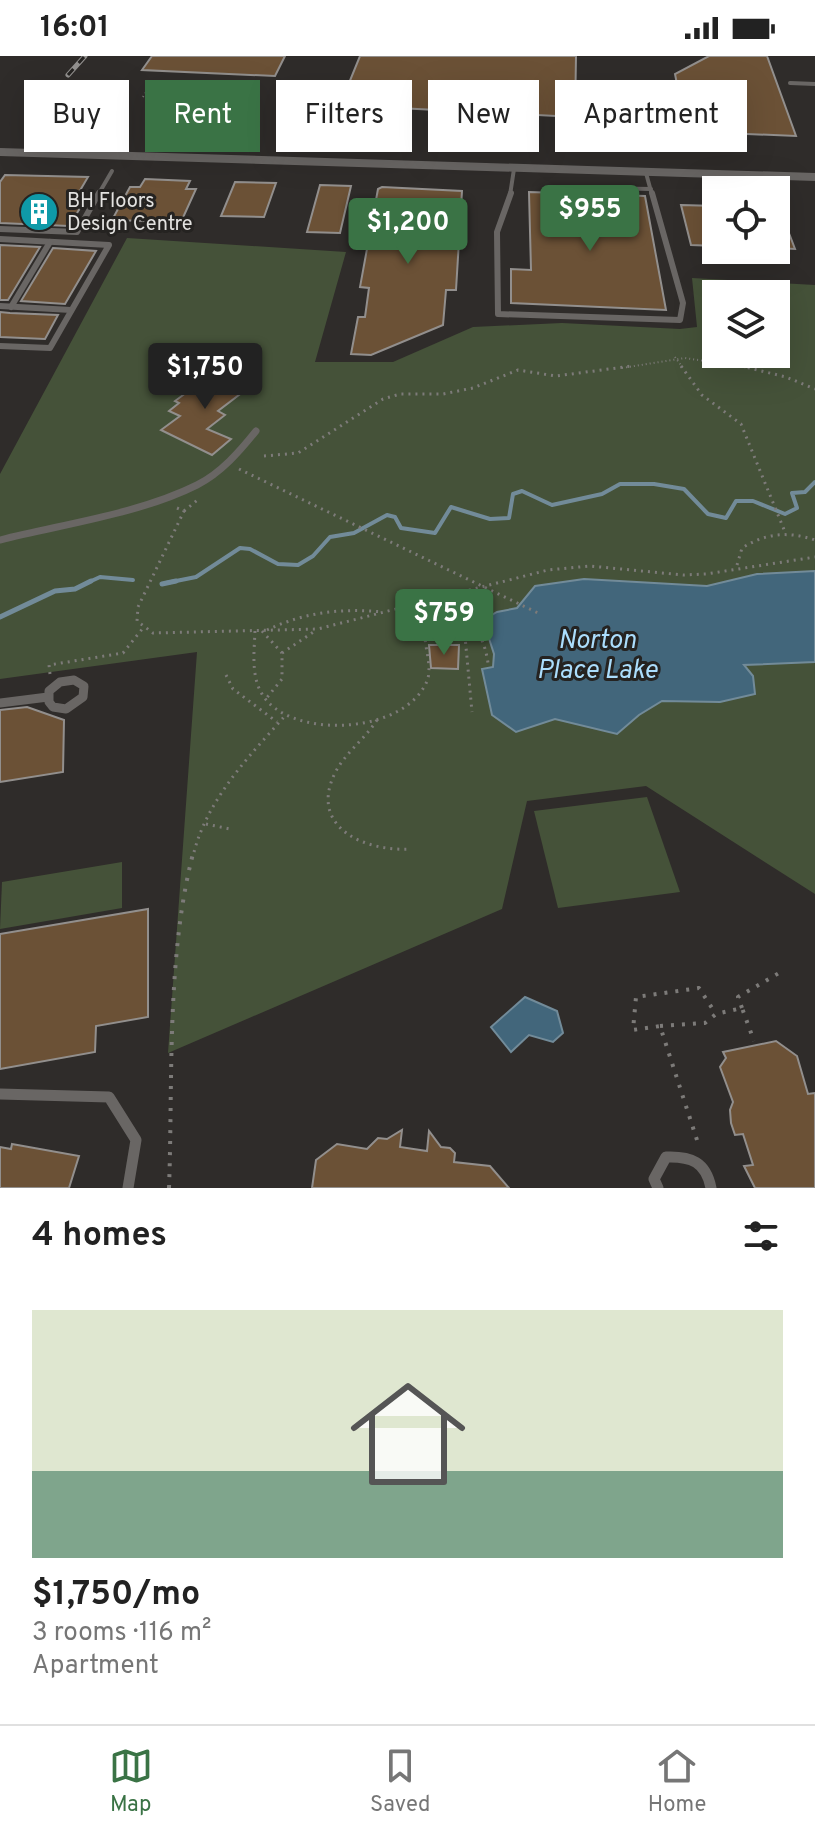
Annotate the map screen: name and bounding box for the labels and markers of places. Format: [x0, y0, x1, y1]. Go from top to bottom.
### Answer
pin: $955 [543, 185, 637, 253]
place label: BH Floors Design Centre [67, 189, 193, 238]
building icon: BH Floors Design Centre [18, 191, 60, 233]
pin: $1,200 [343, 198, 473, 266]
pin: $1,750 [140, 343, 270, 411]
pin: $759 [397, 589, 491, 657]

